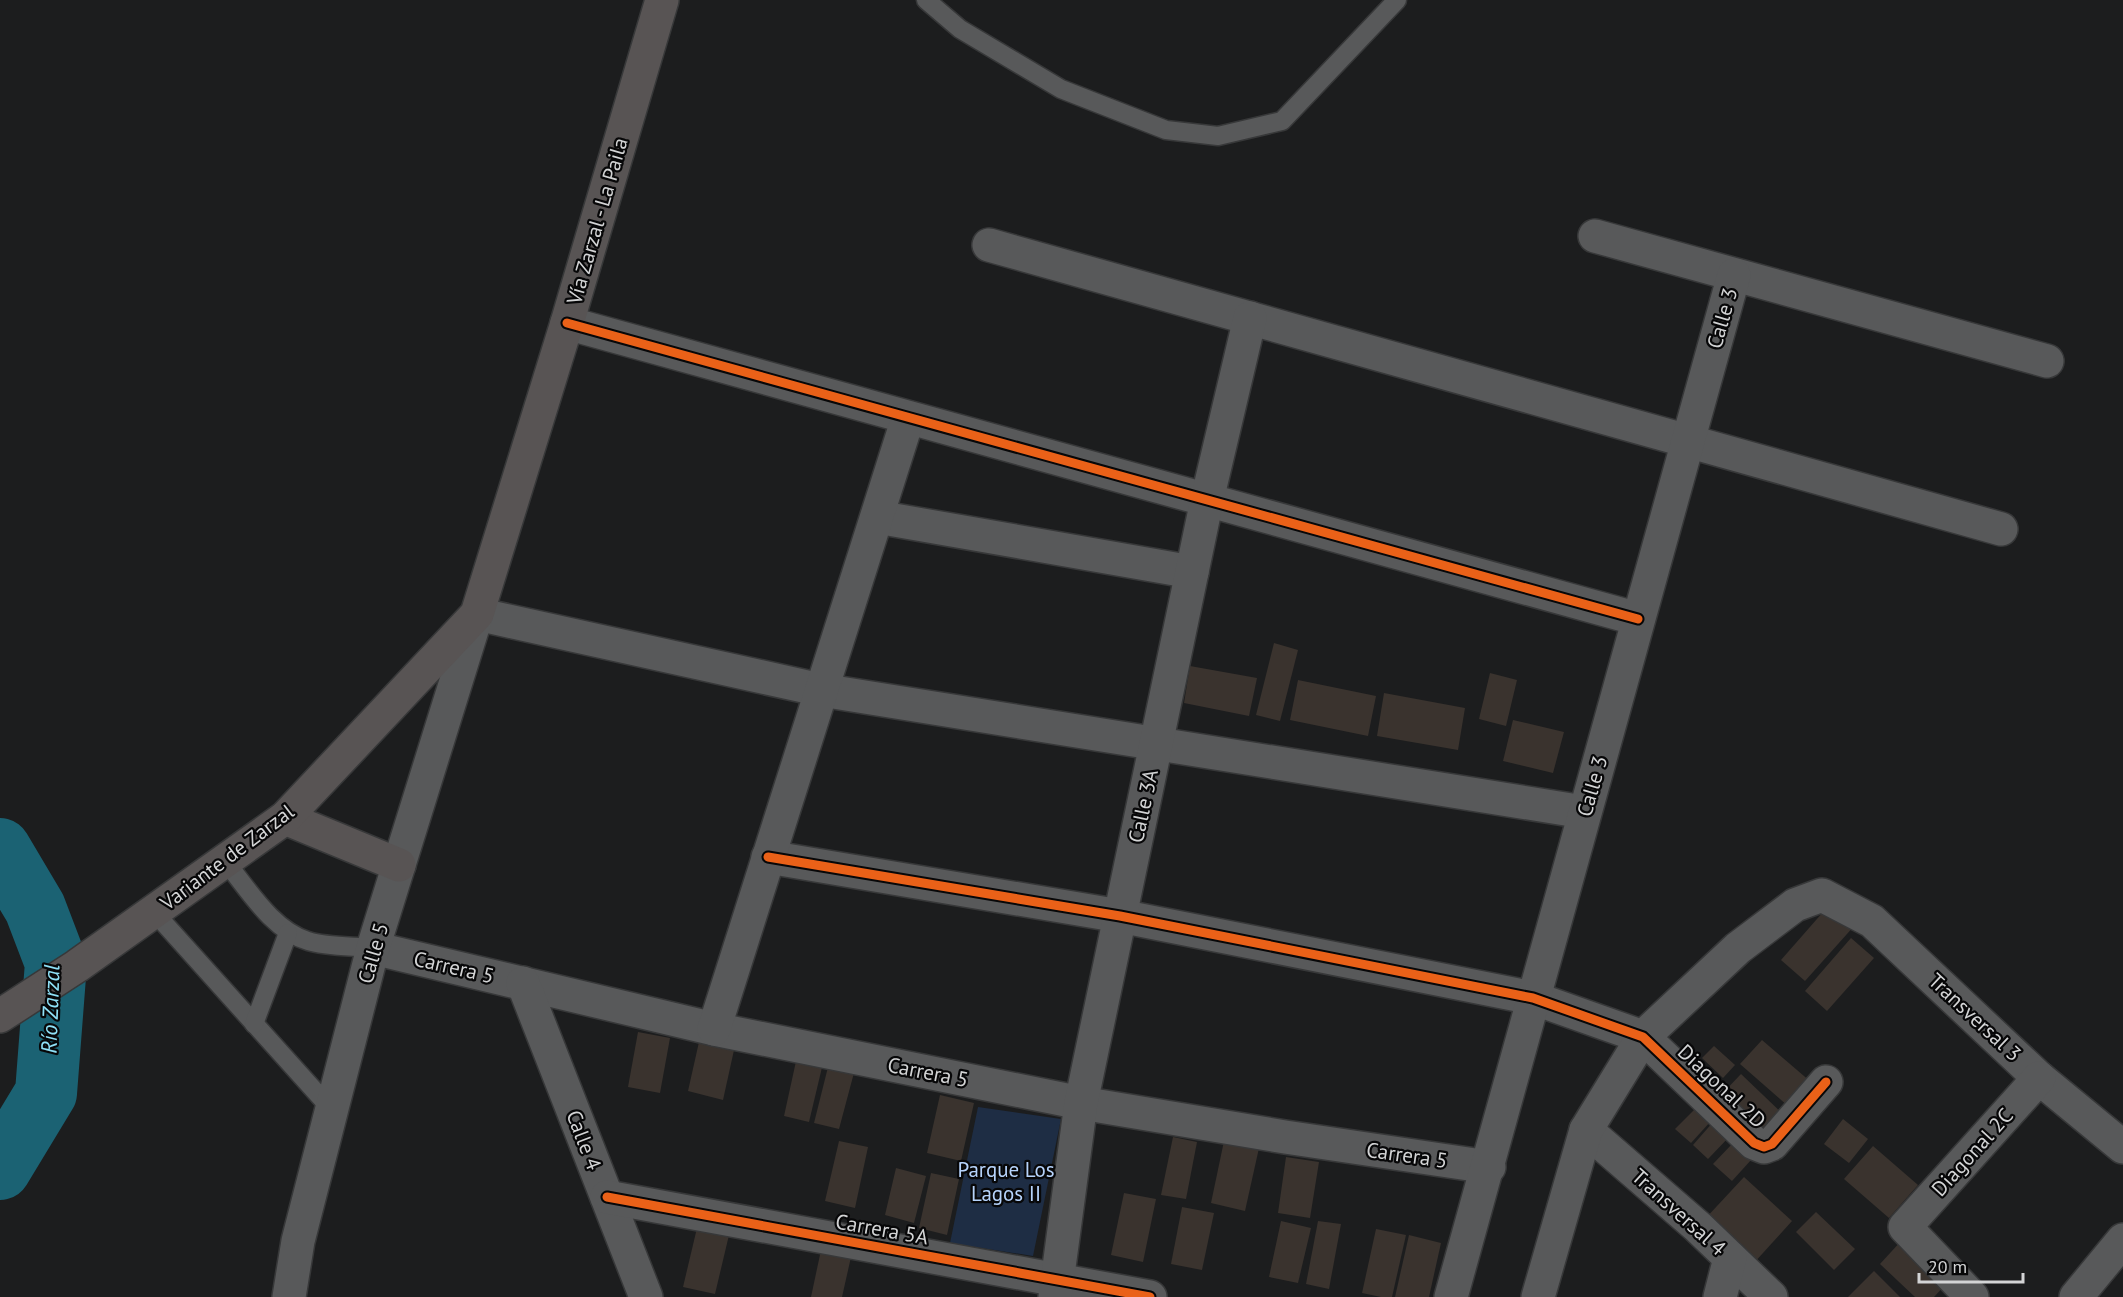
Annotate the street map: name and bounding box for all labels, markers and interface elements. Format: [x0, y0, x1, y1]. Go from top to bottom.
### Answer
street label: Vía Zarzal - La Paila [560, 135, 634, 308]
street label: Calle 3 [1700, 284, 1744, 352]
street label: Calle 3 [1570, 752, 1614, 820]
street label: Calle 3A [1122, 766, 1164, 845]
street label: Variante de Zarzal [154, 798, 299, 917]
street label: Calle 5 [351, 919, 395, 987]
street label: Carrera 5 [411, 945, 497, 989]
water label: Río Zarzal [34, 964, 66, 1054]
street label: Transversal 3 [1923, 967, 2027, 1067]
street label: Diagonal 2D [1672, 1038, 1772, 1134]
street label: Carrera 5 [885, 1051, 971, 1093]
street label: Diagonal 2C [1925, 1102, 2019, 1202]
street label: Calle 4 [560, 1106, 608, 1174]
street label: Carrera 5 [1365, 1136, 1449, 1174]
park label: Parque Los Lagos II [957, 1156, 1055, 1207]
street label: Transversal 4 [1626, 1163, 1732, 1261]
street label: Carrera 5A [833, 1208, 931, 1251]
scale bar [1919, 1246, 2022, 1284]
text: 20 m [1928, 1255, 1967, 1278]

